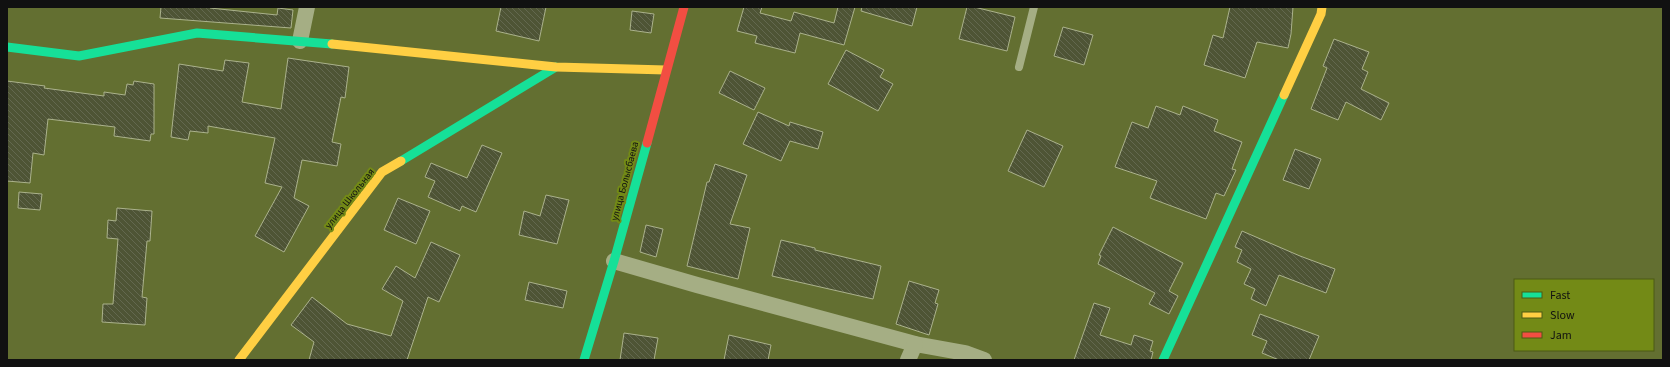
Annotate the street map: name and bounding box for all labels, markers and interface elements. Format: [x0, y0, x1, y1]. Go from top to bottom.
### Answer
street label: улица Болысбаева [608, 140, 642, 222]
street label: улица Школьная [322, 165, 378, 232]
legend [1514, 279, 1654, 351]
text: Fast [1550, 287, 1570, 304]
text: Slow [1550, 307, 1575, 324]
text: Jam [1550, 327, 1572, 344]

